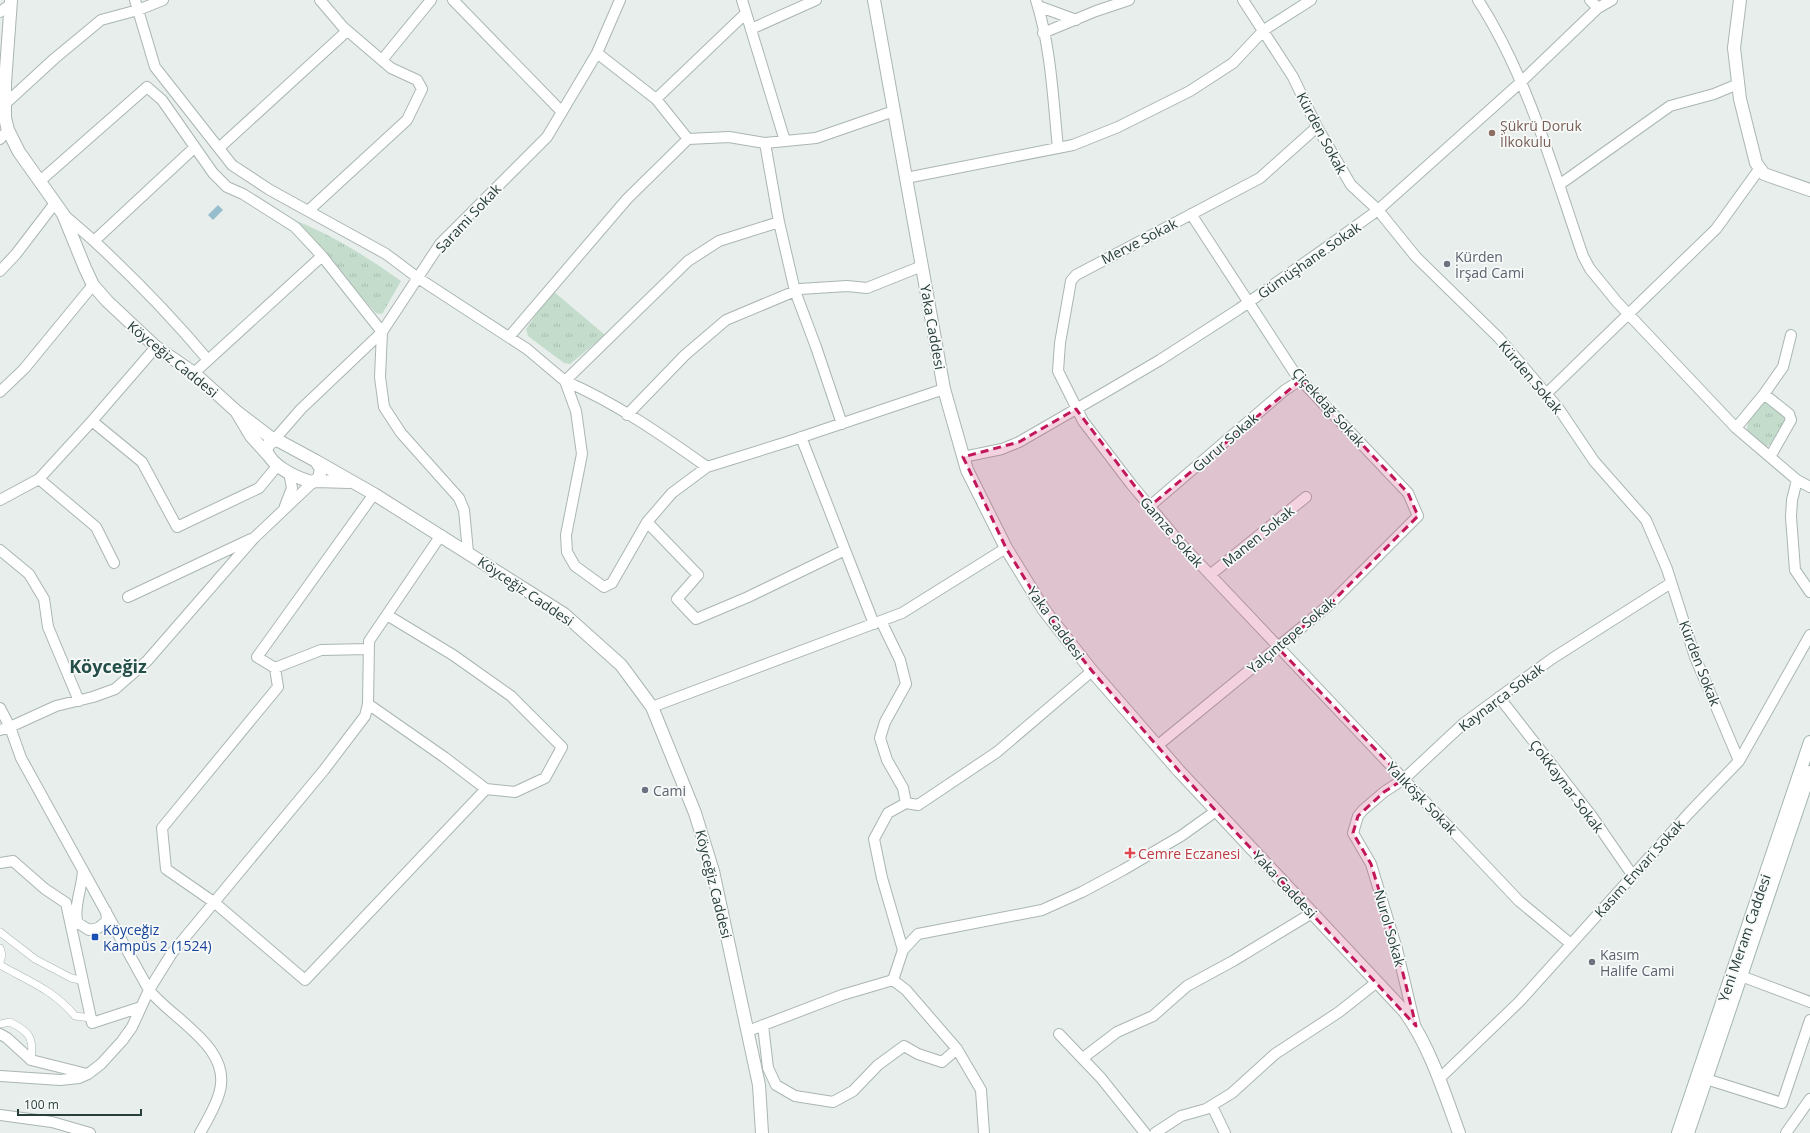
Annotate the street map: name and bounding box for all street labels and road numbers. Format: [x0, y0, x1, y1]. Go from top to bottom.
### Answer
street label: Kürden Sokak [1292, 89, 1352, 178]
street label: Sarami Sokak [431, 179, 505, 257]
street label: Merve Sokak [1098, 213, 1181, 268]
street label: Gümüşhane Sokak [1254, 217, 1365, 303]
street label: Yaka Caddesi [916, 283, 950, 371]
street label: Köyceğiz Caddesi [124, 316, 222, 402]
street label: Kürden Sokak [1495, 336, 1568, 418]
street label: Çiçekdağ Sokak [1288, 363, 1370, 451]
street label: Gurur Sokak [1188, 408, 1262, 476]
street label: Gamze Sokak [1136, 493, 1208, 572]
street label: Manen Sokak [1218, 501, 1299, 571]
street label: Köyceğiz Caddesi [474, 552, 578, 630]
street label: Yaka Caddesi [1023, 583, 1089, 663]
street label: Yalçıntepe Sokak [1243, 592, 1340, 677]
street label: Kürden Sokak [1675, 618, 1725, 709]
street label: Kaynarca Sokak [1454, 658, 1548, 735]
street label: ÇokKaynar Sokak [1526, 735, 1609, 837]
street label: Yalıköşk Sokak [1382, 757, 1462, 839]
street label: Kasım Envari Sokak [1590, 814, 1689, 921]
street label: Köyceğiz Caddesi [691, 828, 737, 940]
street label: Yaka Caddesi [1249, 846, 1321, 922]
street label: Yeni Meram Caddesi [1713, 872, 1775, 1004]
street label: Nurol Sokak [1370, 887, 1410, 969]

